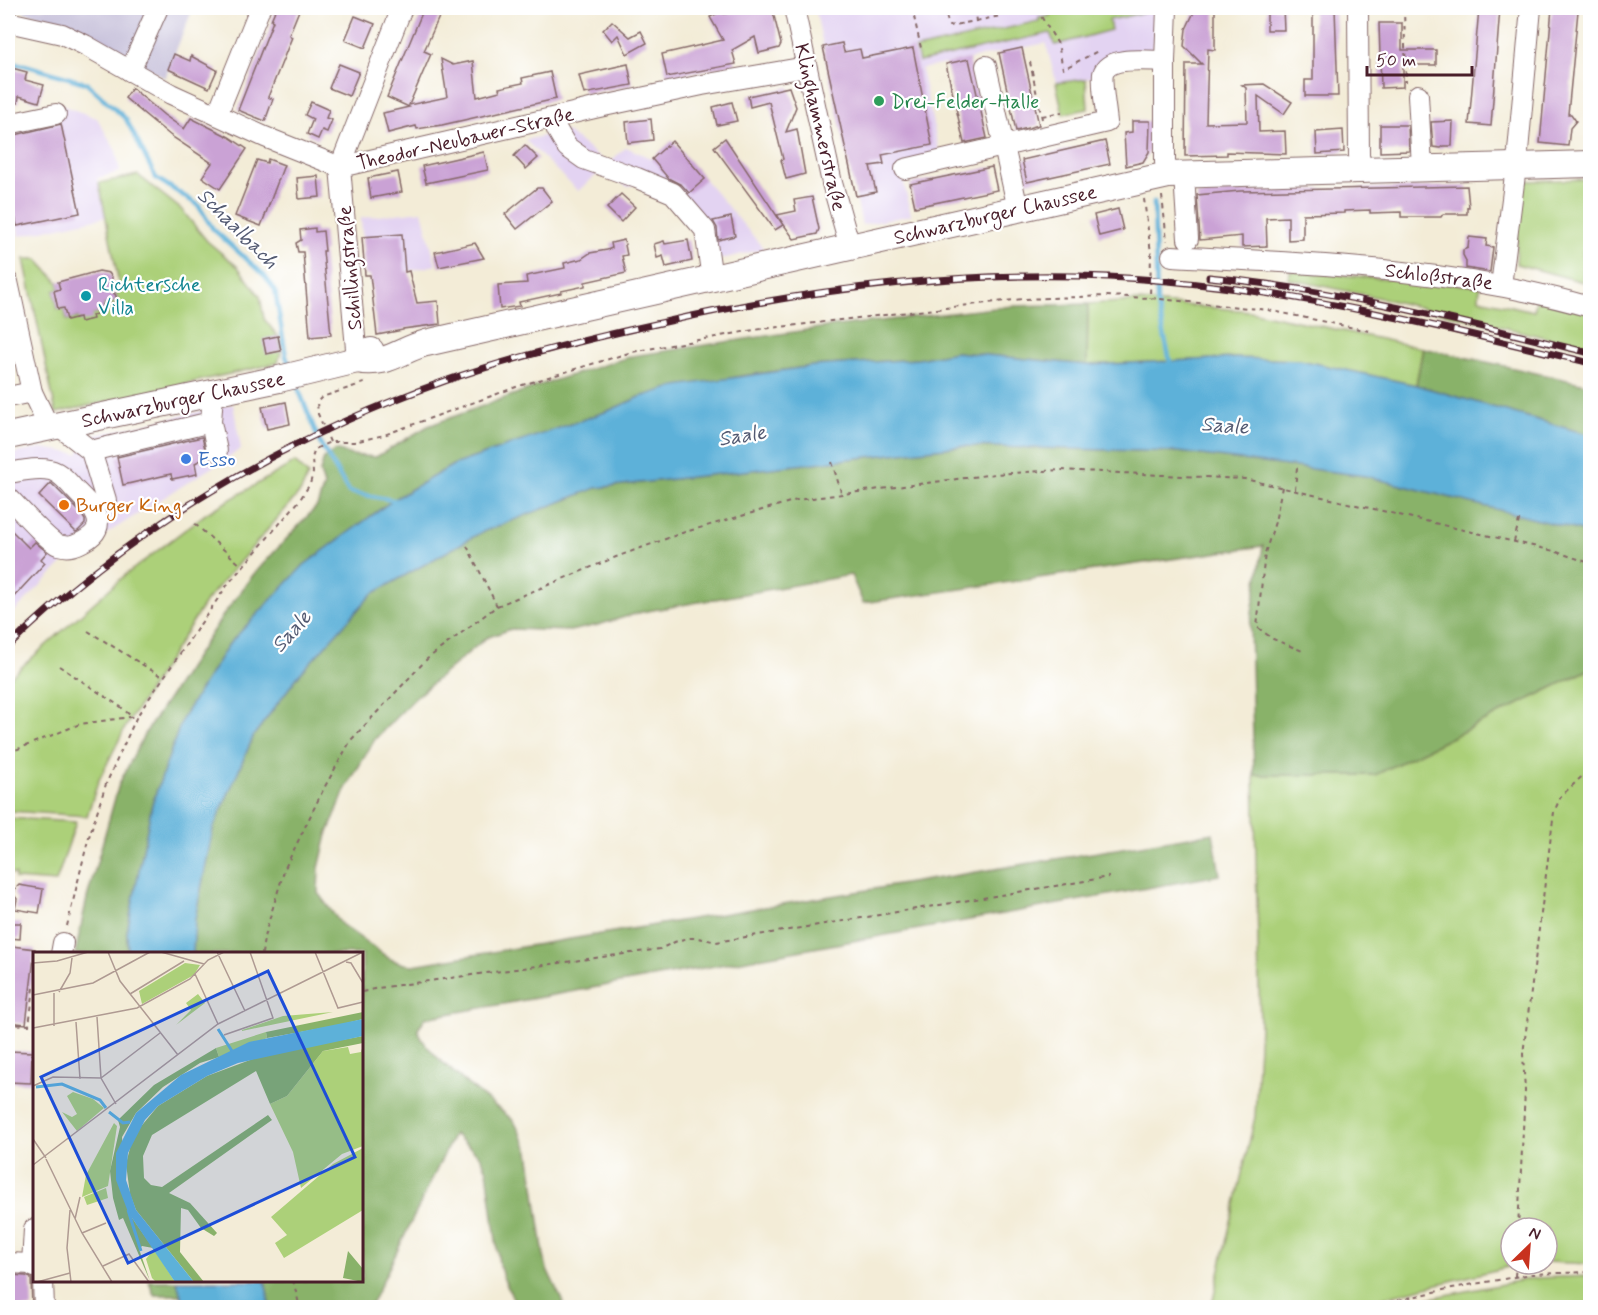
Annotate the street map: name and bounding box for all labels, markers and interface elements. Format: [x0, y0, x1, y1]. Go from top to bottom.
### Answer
scale bar [1367, 39, 1472, 77]
street label: Klinghammerstraße [785, 41, 852, 214]
text: 50 m [1376, 49, 1416, 73]
place label: Drei-Felder-Halle [891, 89, 1039, 116]
marker: Drei-Felder-Halle [872, 94, 886, 108]
street label: Theodor-Neubauer-Straße [354, 101, 577, 178]
street label: Schwarzburger Chaussee [891, 179, 1100, 253]
water label: Schaalbach [191, 182, 284, 276]
street label: Schillingstraße [332, 204, 371, 331]
street label: Schloßstraße [1383, 257, 1494, 298]
place label: Richtersche Villa [98, 272, 201, 322]
marker: Richtersche Villa [79, 289, 93, 303]
street label: Schwarzburger Chaussee [79, 366, 288, 436]
water label: Saale [1200, 410, 1251, 442]
water label: Saale [716, 418, 769, 454]
place label: Esso [198, 447, 236, 474]
marker: Esso [179, 452, 193, 466]
place label: Burger King [76, 493, 182, 521]
marker: Burger King [57, 498, 71, 512]
water label: Saale [265, 604, 319, 659]
inset map [33, 952, 363, 1282]
north arrow [1499, 1216, 1559, 1276]
text: N [1525, 1222, 1544, 1246]

